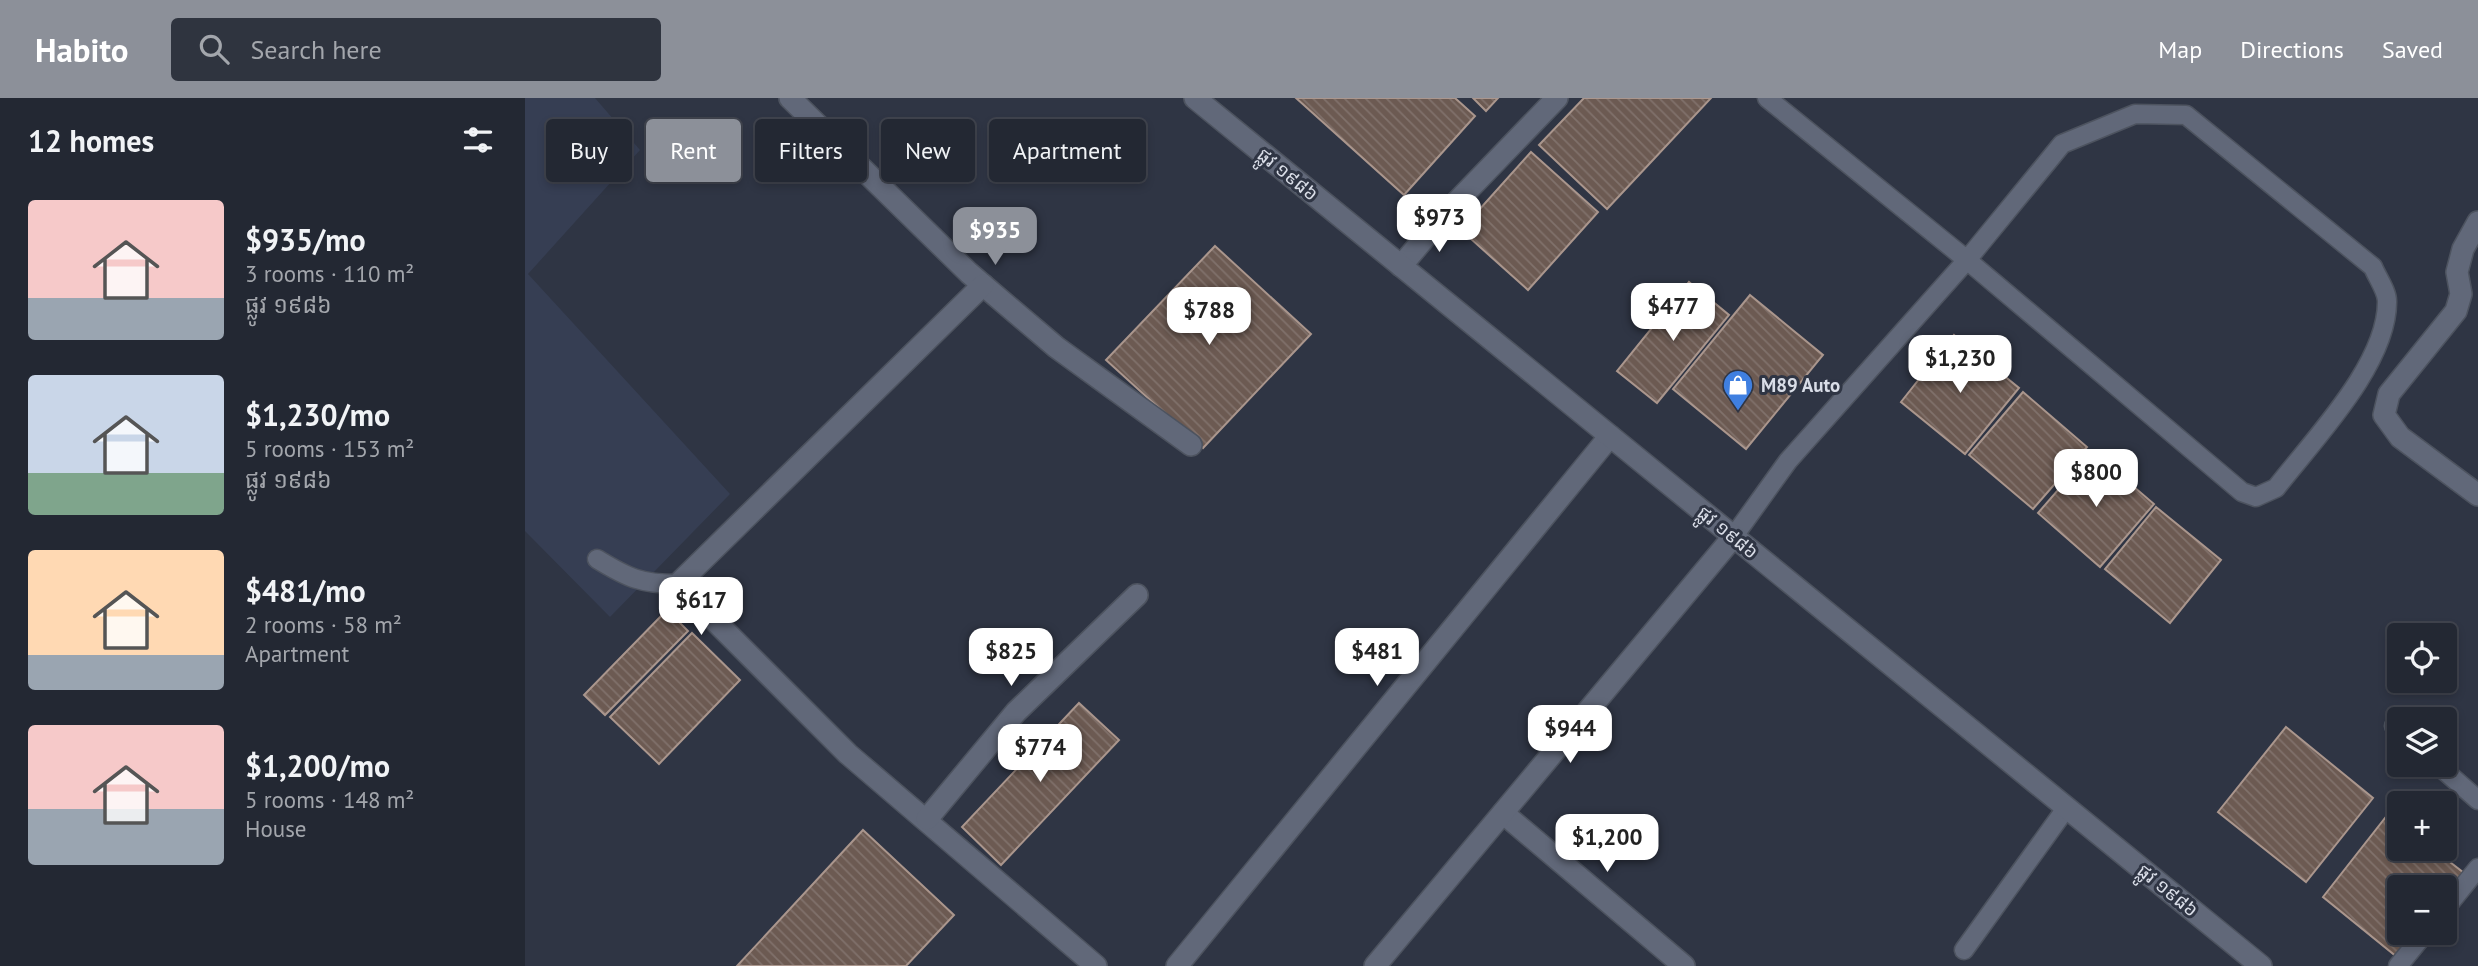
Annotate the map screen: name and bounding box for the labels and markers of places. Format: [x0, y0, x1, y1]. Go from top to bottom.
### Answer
pin: $973 [1398, 194, 1480, 254]
pin: $935 [954, 208, 1036, 267]
pin: $477 [1632, 284, 1714, 343]
pin: $788 [1168, 288, 1250, 347]
pin: $1,230 [1903, 336, 2017, 395]
shop icon: M89 Auto [1721, 368, 1755, 412]
place label: M89 Auto [1761, 373, 1840, 397]
pin: $800 [2055, 450, 2137, 509]
pin: $617 [660, 578, 742, 637]
pin: $825 [970, 628, 1052, 688]
pin: $481 [1336, 628, 1418, 688]
pin: $944 [1529, 706, 1611, 765]
pin: $774 [999, 724, 1081, 784]
pin: $1,200 [1550, 814, 1664, 874]

